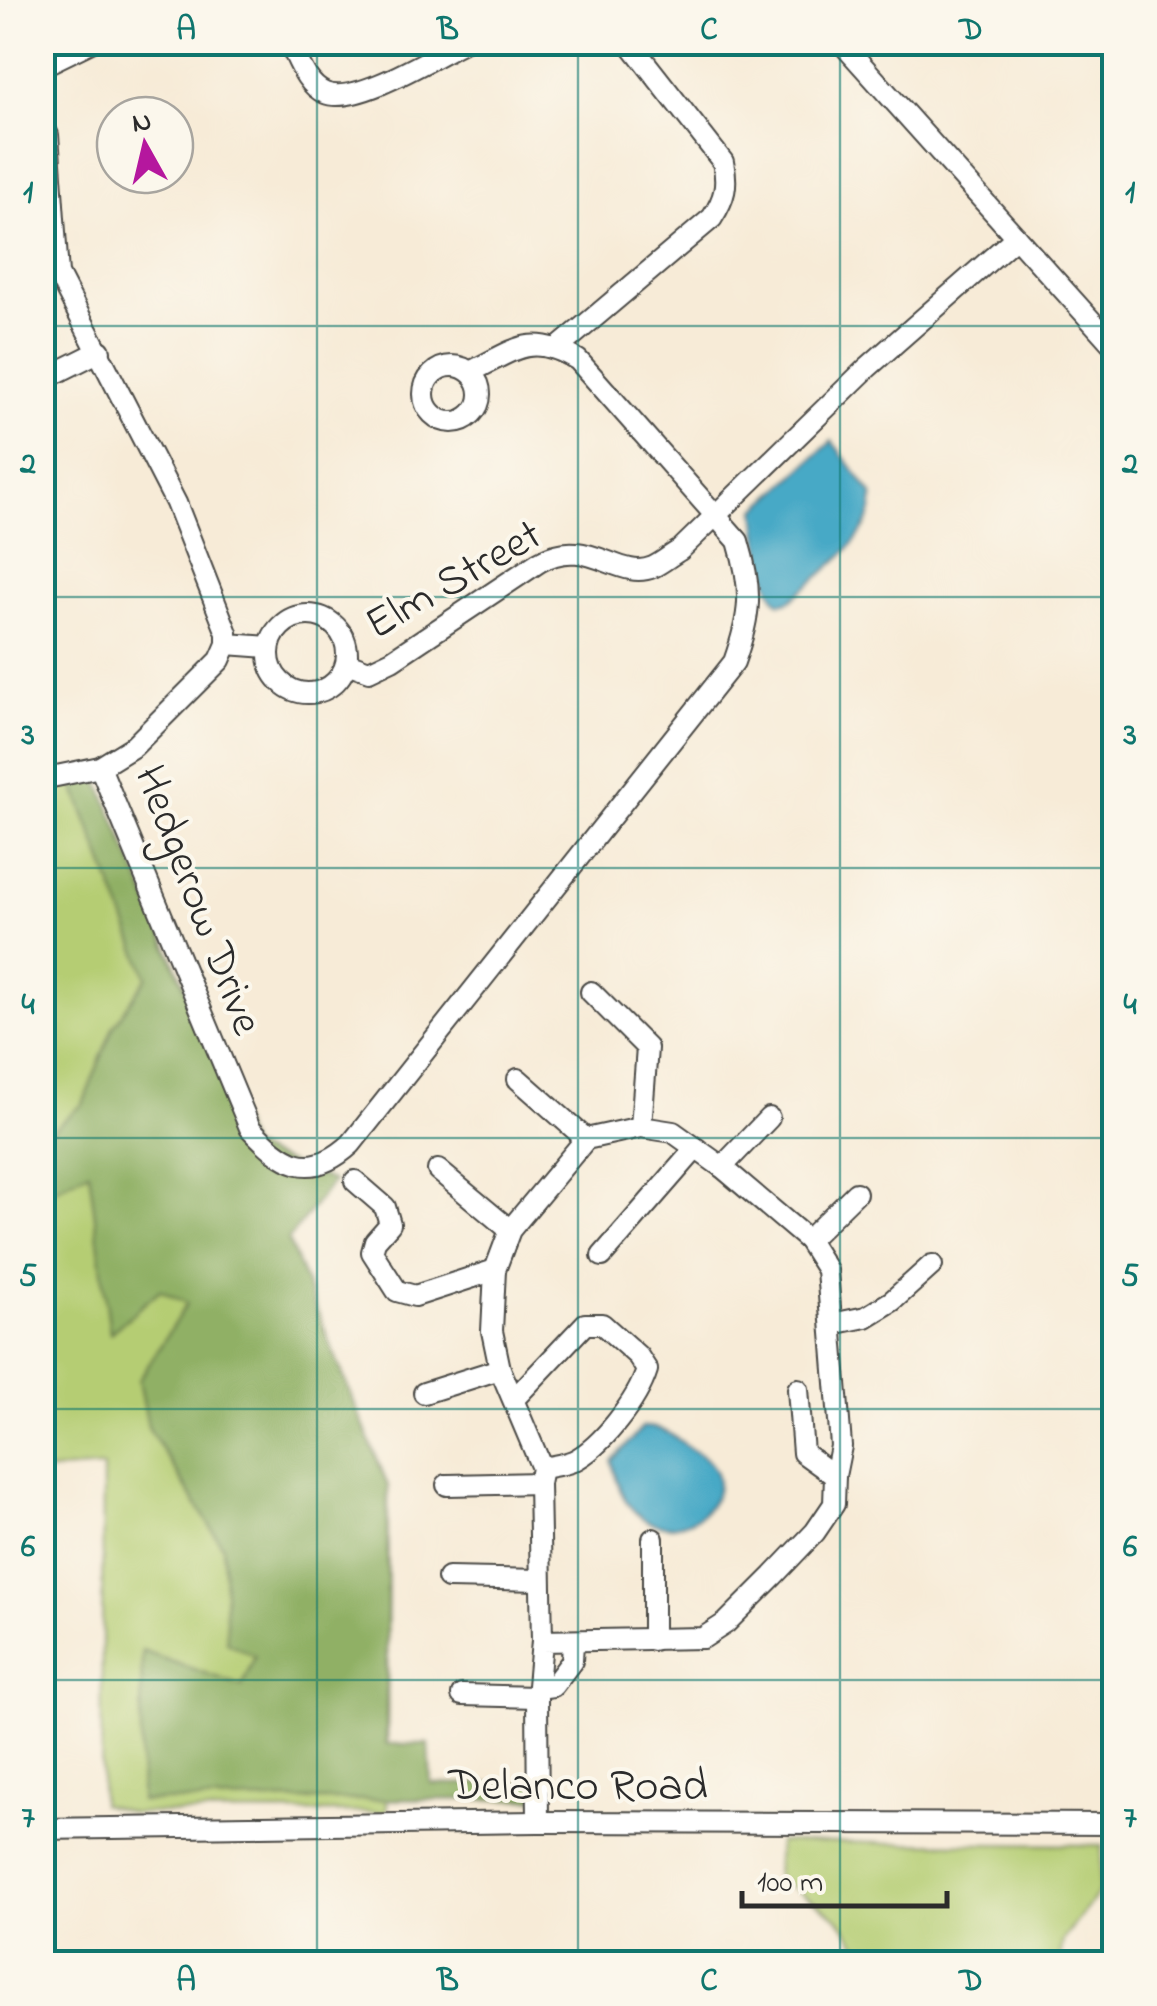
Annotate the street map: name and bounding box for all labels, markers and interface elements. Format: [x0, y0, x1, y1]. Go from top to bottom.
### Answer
text: A [176, 8, 196, 55]
text: B [435, 8, 459, 55]
text: C [700, 8, 718, 55]
text: D [957, 8, 983, 55]
north arrow [95, 95, 195, 195]
text: N [130, 102, 154, 145]
text: 1 [23, 171, 33, 218]
text: 1 [1125, 171, 1135, 218]
text: 2 [19, 442, 36, 489]
text: 2 [1121, 442, 1138, 489]
street label: Elm Street [354, 504, 555, 659]
text: 3 [20, 713, 35, 760]
text: 3 [1122, 713, 1137, 760]
street label: Hedgerow Drive [114, 756, 278, 1046]
text: 4 [21, 983, 35, 1030]
text: 4 [1123, 983, 1137, 1030]
text: 5 [19, 1254, 37, 1301]
text: 5 [1121, 1254, 1139, 1301]
text: 6 [21, 1525, 35, 1572]
text: 6 [1123, 1525, 1137, 1572]
street label: Delanco Road [447, 1755, 708, 1821]
text: 7 [21, 1796, 35, 1843]
text: 7 [1123, 1796, 1137, 1843]
scale bar [742, 1846, 947, 1908]
text: 100 m [757, 1862, 823, 1906]
text: A [176, 1959, 196, 2006]
text: B [435, 1959, 459, 2006]
text: C [700, 1959, 718, 2006]
text: D [957, 1959, 983, 2006]

